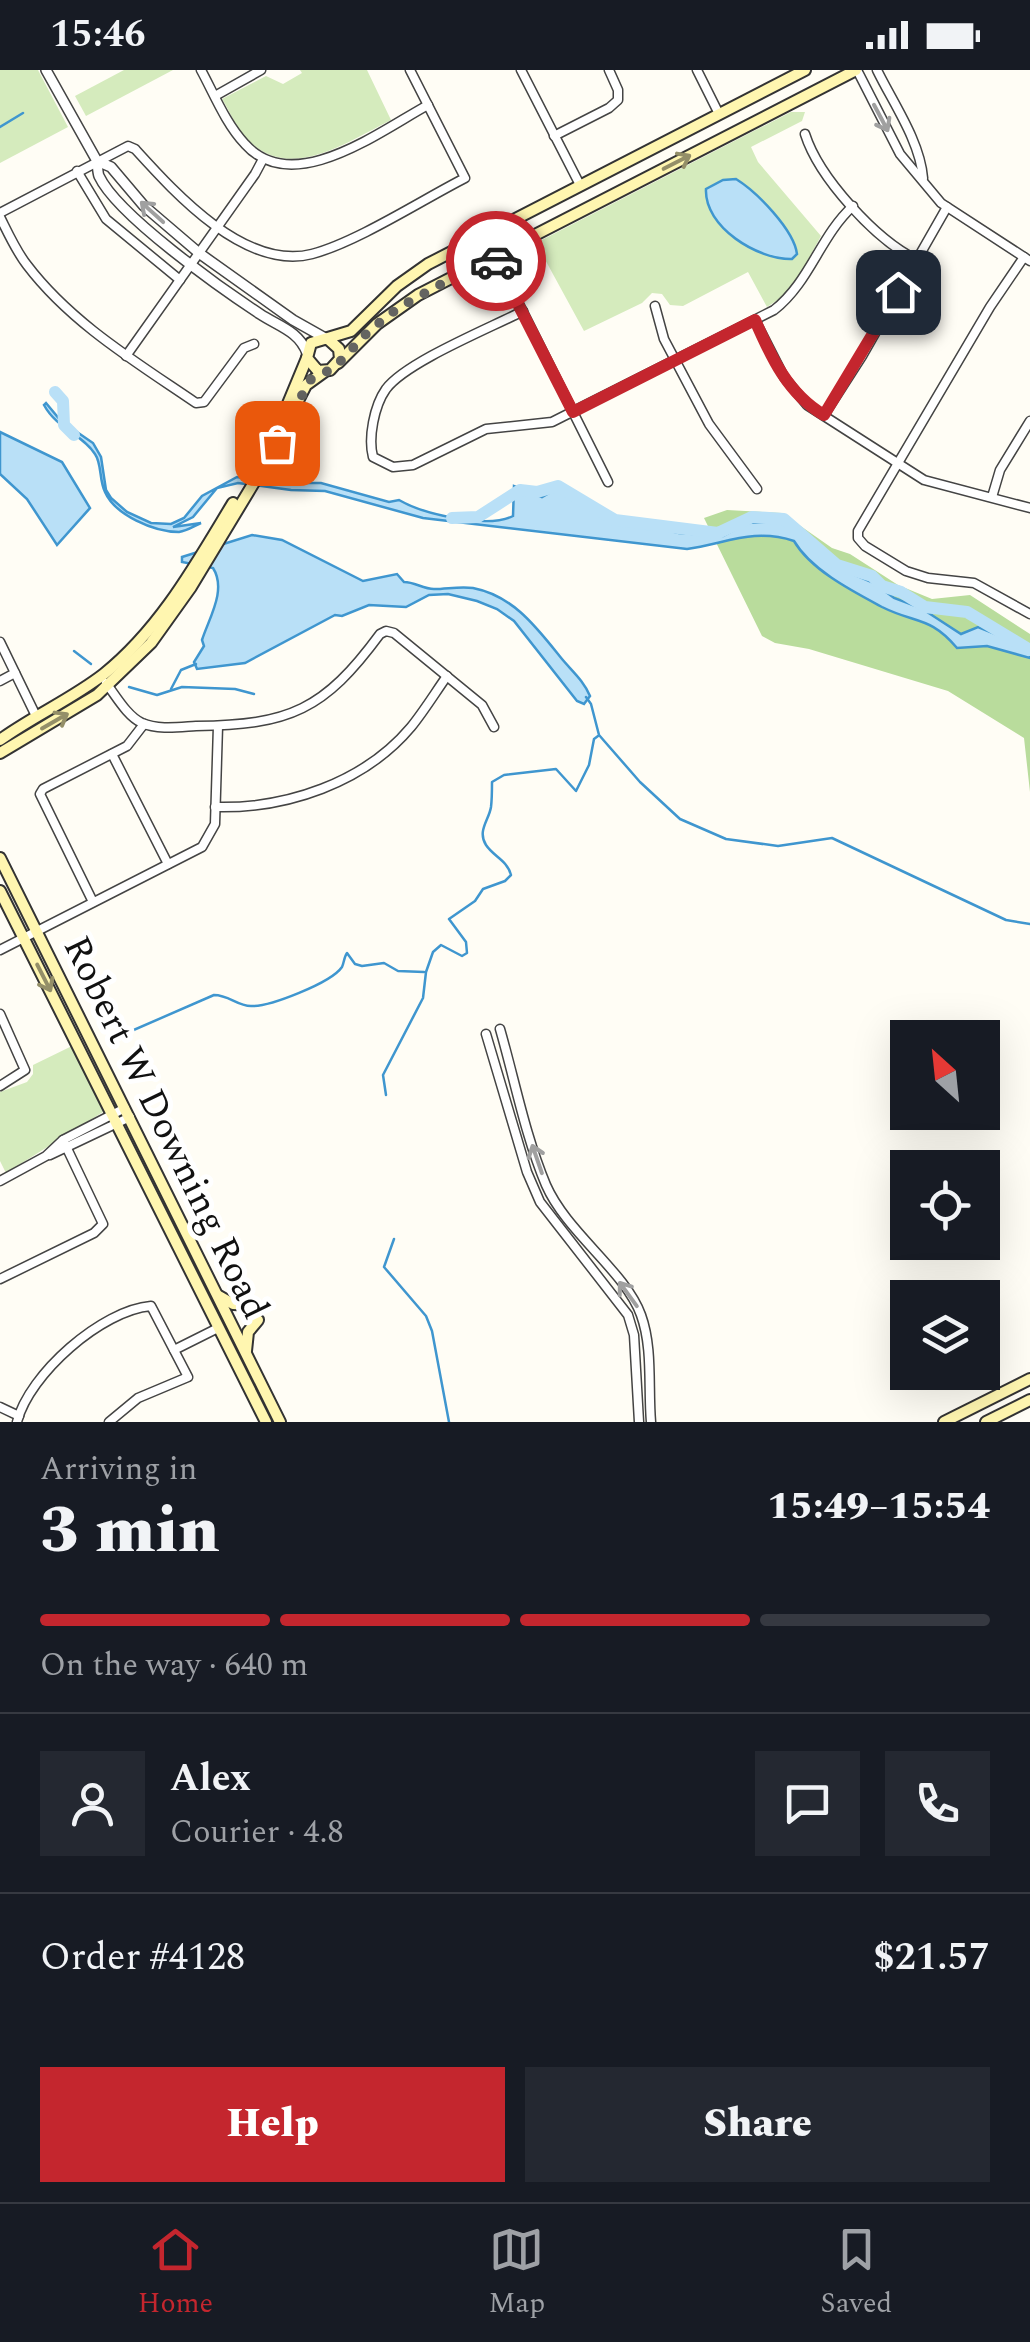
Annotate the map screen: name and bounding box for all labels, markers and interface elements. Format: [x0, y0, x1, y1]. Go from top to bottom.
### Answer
text: 15:46 [50, 6, 145, 64]
one-way arrow [872, 103, 891, 133]
one-way arrow [662, 152, 691, 171]
one-way arrow [140, 201, 165, 224]
courier [446, 211, 546, 311]
icon: car [469, 234, 524, 289]
pin [856, 250, 941, 335]
icon: home [871, 265, 926, 320]
pin [235, 401, 320, 486]
icon: bag [250, 416, 305, 471]
one-way arrow [40, 711, 69, 731]
street label: Robert W Downing Road [47, 926, 283, 1329]
one-way arrow [35, 963, 54, 993]
north arrow [890, 1020, 1000, 1130]
map controls [890, 1020, 1000, 1390]
one-way arrow [527, 1144, 545, 1175]
button: locate [890, 1150, 1000, 1260]
button: layers [890, 1280, 1000, 1390]
one-way arrow [618, 1281, 639, 1308]
text: Arriving in [40, 1445, 197, 1494]
text: 15:49–15:54 [767, 1478, 990, 1536]
text: 3 min [40, 1482, 220, 1581]
text: On the way · 640 m [40, 1641, 308, 1690]
text: Alex [170, 1750, 251, 1808]
button: person [40, 1751, 145, 1856]
button: chat [755, 1751, 860, 1856]
button: phone [885, 1751, 990, 1856]
text: Courier · 4.8 [170, 1808, 343, 1857]
text: Order #4128 [40, 1929, 245, 1987]
text: $21.57 [873, 1929, 990, 1987]
button: Help [40, 2067, 505, 2182]
button: Share [525, 2067, 990, 2182]
tab: Home [138, 2222, 213, 2325]
tab: Map [489, 2222, 545, 2325]
tab: Saved [820, 2222, 892, 2325]

